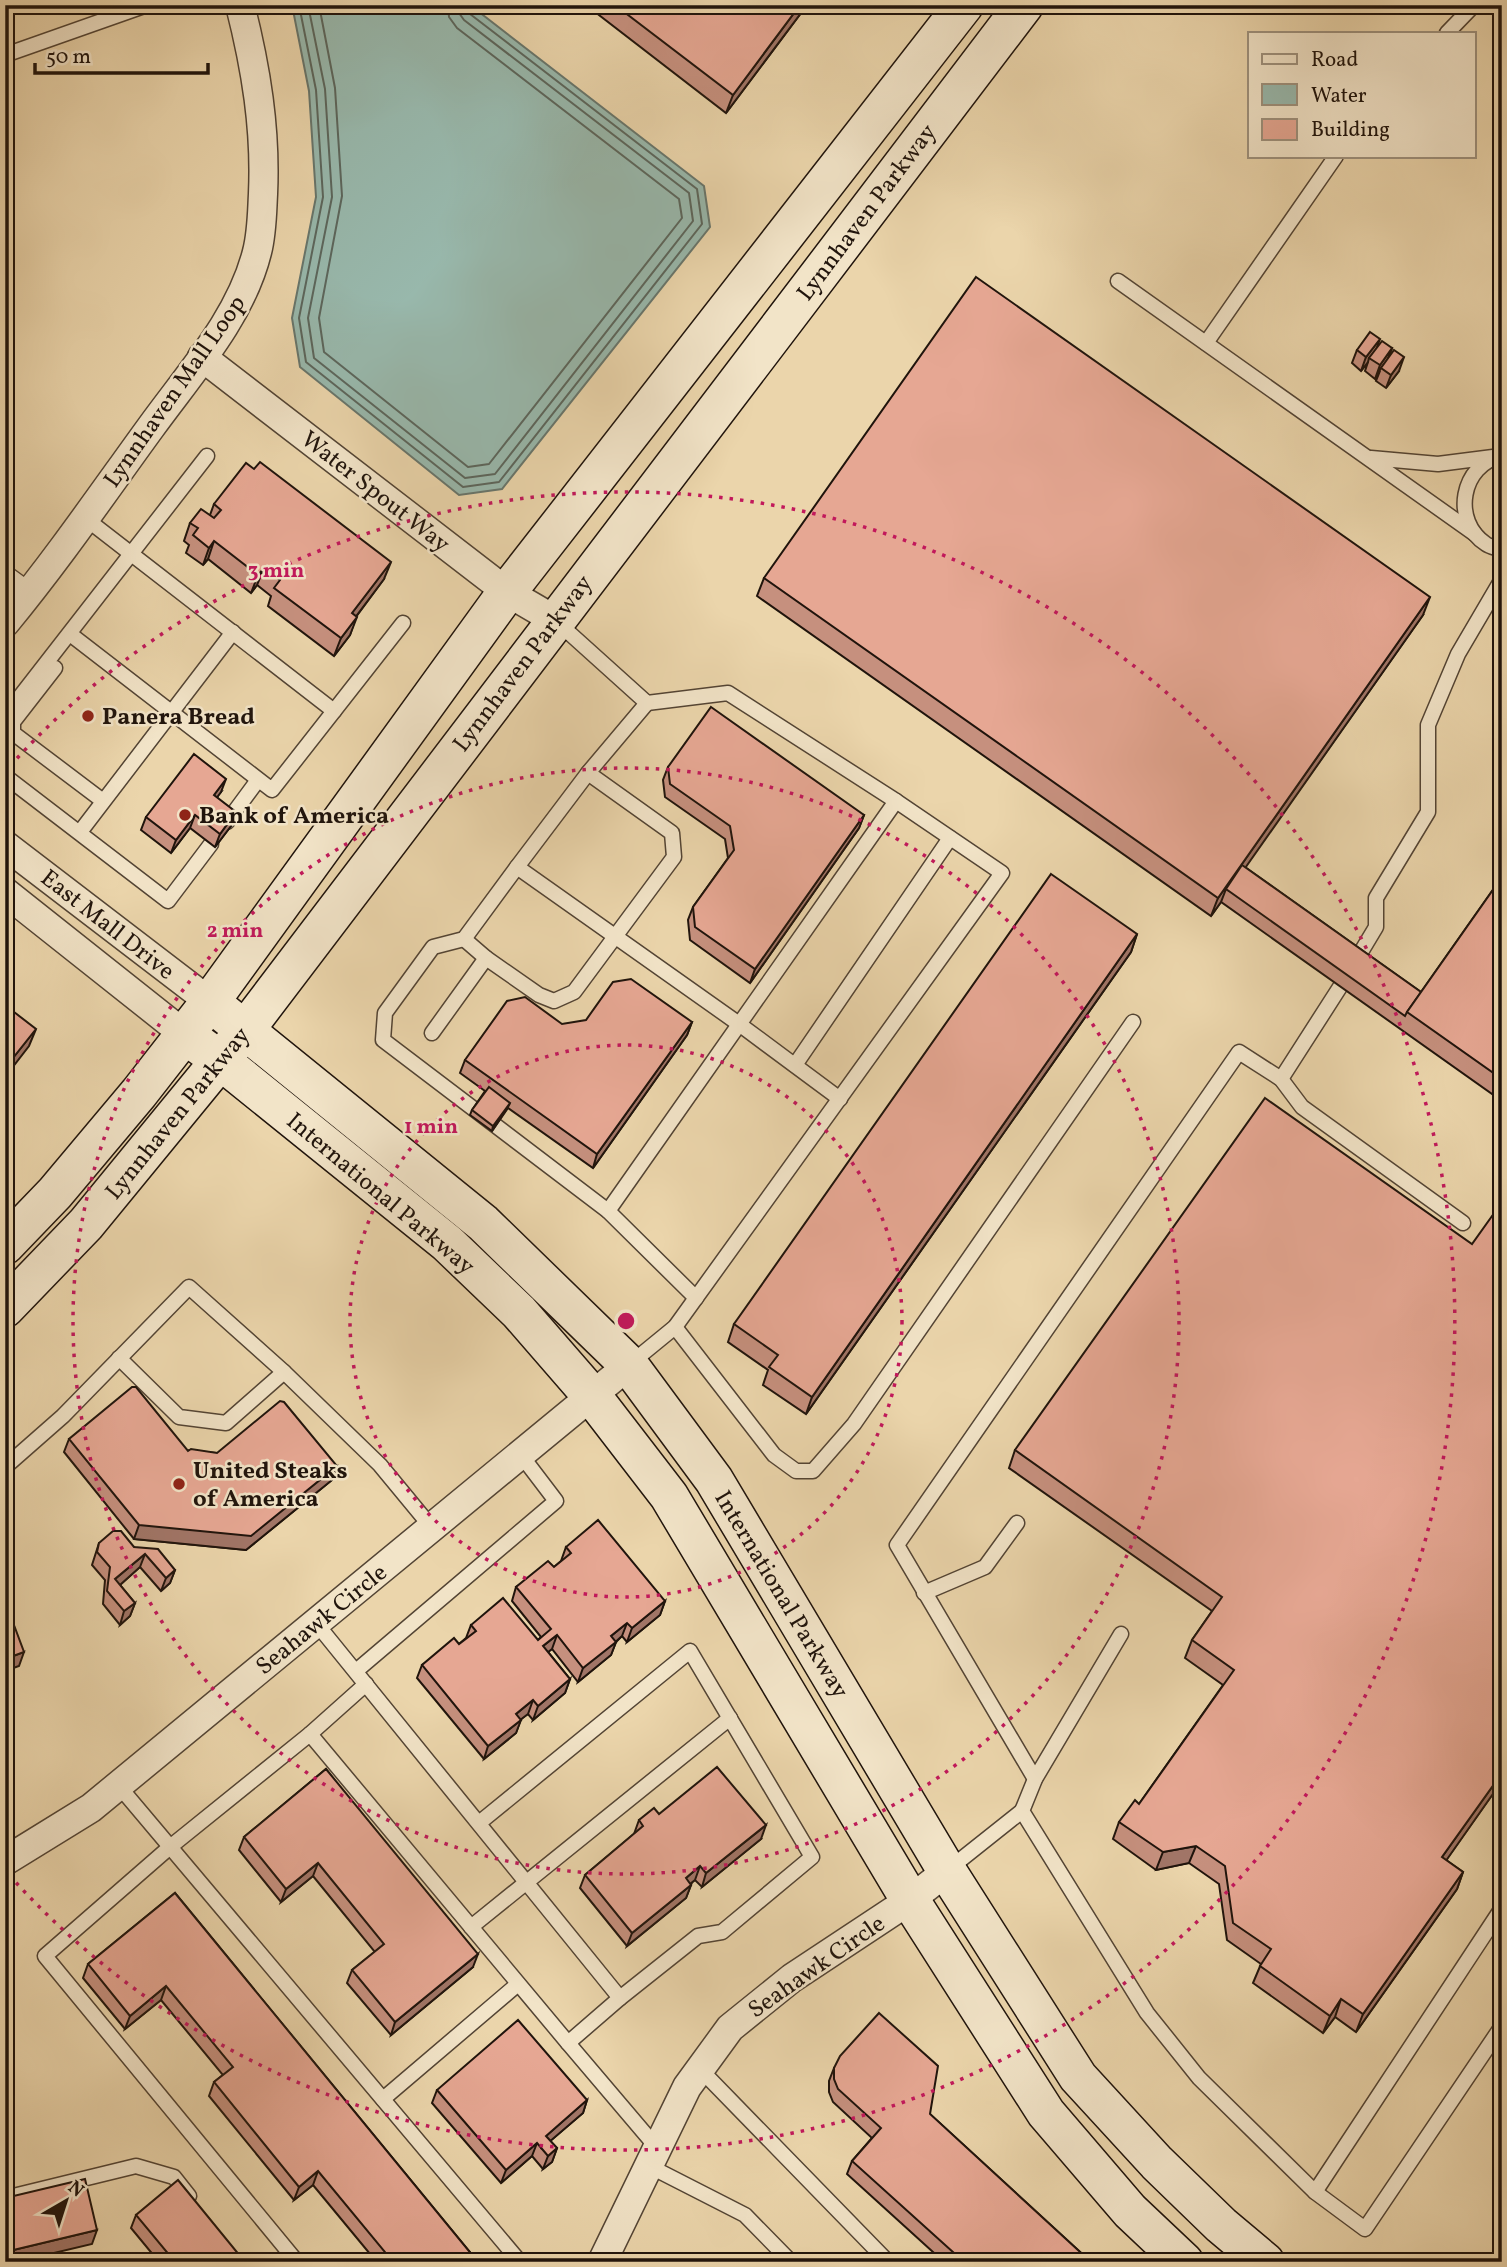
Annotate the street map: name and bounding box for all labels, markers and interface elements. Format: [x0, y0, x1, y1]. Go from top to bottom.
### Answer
scale bar [35, 32, 208, 76]
legend [1248, 32, 1476, 158]
text: 50 m [46, 43, 91, 72]
text: Road [1311, 46, 1358, 75]
text: Water [1311, 82, 1367, 111]
text: Building [1311, 116, 1390, 145]
street label: Lynnhaven Parkway [790, 118, 945, 309]
street label: Lynnhaven Mall Loop [96, 289, 255, 495]
street label: Water Spout Way [293, 424, 456, 562]
text: 3 min [248, 557, 304, 586]
street label: Lynnhaven Parkway [446, 569, 601, 760]
place label: Panera Bread [102, 701, 255, 735]
marker: Panera Bread [80, 708, 96, 724]
place label: Bank of America [199, 800, 389, 834]
marker: Bank of America [177, 807, 193, 823]
street label: East Mall Drive [32, 862, 181, 989]
text: 2 min [207, 917, 263, 946]
street label: Lynnhaven Parkway [98, 1021, 259, 1208]
street label: International Parkway [278, 1105, 481, 1284]
text: 1 min [404, 1113, 458, 1142]
centre of rings [614, 1309, 638, 1333]
place label: United Steaks of America [193, 1455, 348, 1517]
marker: United Steaks of America [171, 1476, 187, 1492]
street label: International Parkway [705, 1485, 856, 1705]
street label: Seahawk Circle [249, 1557, 395, 1684]
street label: Seahawk Circle [742, 1908, 893, 2028]
north arrow [32, 2166, 102, 2236]
text: N [62, 2175, 89, 2204]

